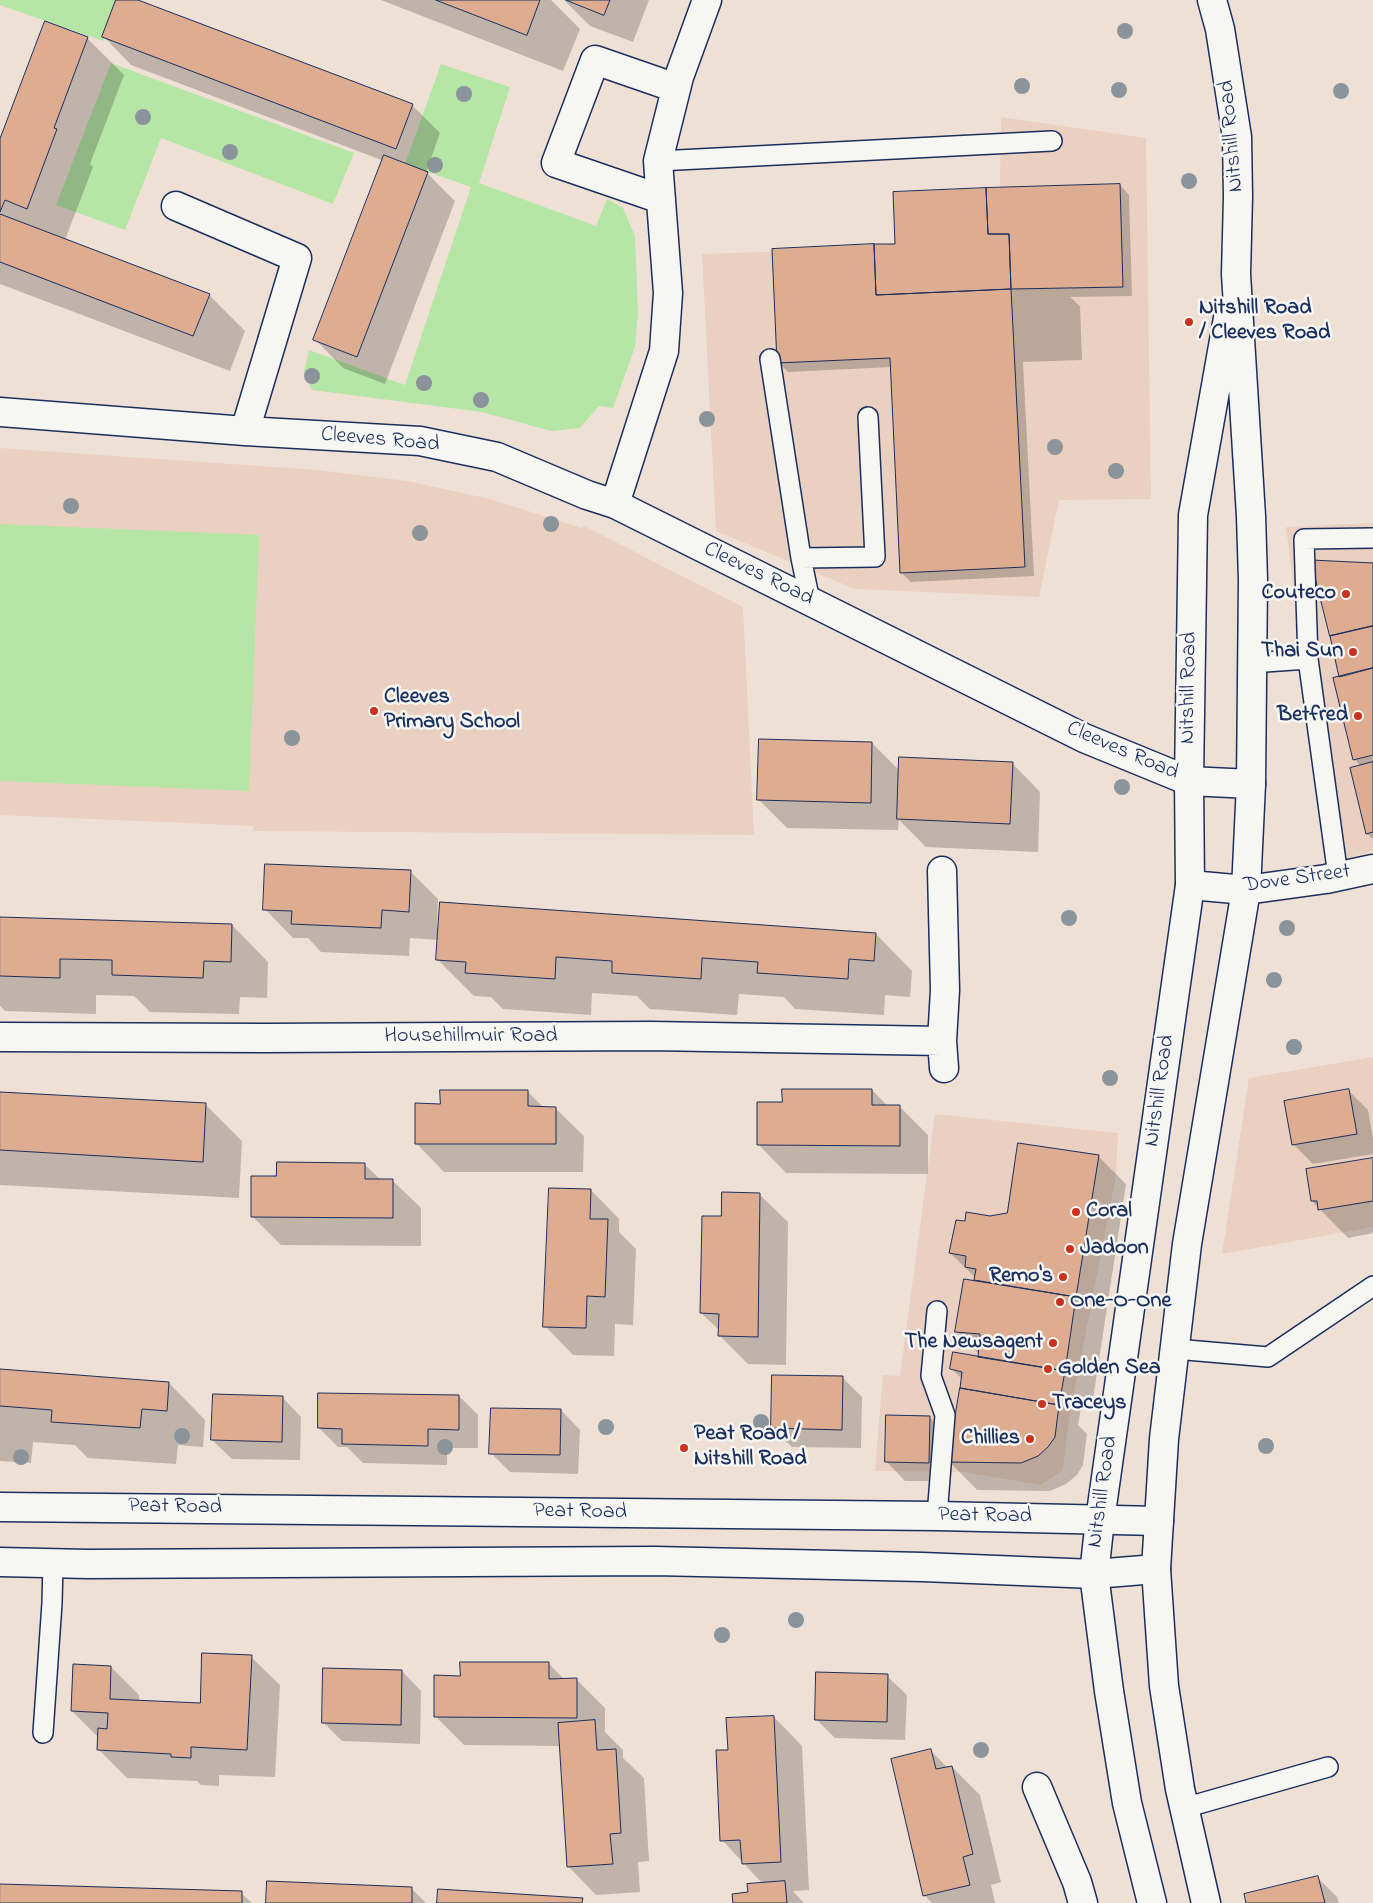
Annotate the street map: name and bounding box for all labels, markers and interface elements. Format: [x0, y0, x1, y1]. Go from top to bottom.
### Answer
street label: Nitshill Road [1215, 79, 1251, 193]
place label: Nitshill Road / Cleeves Road [1199, 296, 1330, 348]
marker: Nitshill Road / Cleeves Road [1183, 316, 1195, 328]
street label: Cleeves Road [320, 423, 440, 459]
street label: Cleeves Road [699, 537, 817, 613]
place label: Couteco [1262, 581, 1336, 607]
marker: Couteco [1340, 588, 1352, 600]
street label: Nitshill Road [1176, 632, 1204, 744]
place label: Thai Sun [1261, 639, 1343, 665]
marker: Thai Sun [1347, 646, 1359, 658]
place label: Cleeves Primary School [384, 685, 520, 736]
place label: Betfred [1277, 703, 1348, 729]
marker: Cleeves Primary School [368, 705, 380, 717]
marker: Betfred [1352, 710, 1364, 722]
street label: Cleeves Road [1062, 717, 1182, 787]
street label: Dove Street [1242, 859, 1352, 901]
street label: Househillmuir Road [384, 1024, 558, 1050]
street label: Nitshill Road [1140, 1033, 1182, 1149]
place label: Coral [1086, 1199, 1132, 1225]
marker: Coral [1070, 1206, 1082, 1218]
place label: Jadoon [1080, 1236, 1149, 1262]
marker: Jadoon [1064, 1243, 1076, 1255]
place label: Remo's [989, 1264, 1053, 1290]
marker: Remo's [1057, 1271, 1069, 1283]
place label: One-O-One [1070, 1289, 1171, 1315]
marker: One-O-One [1054, 1296, 1066, 1308]
place label: The Newsagent [904, 1330, 1043, 1356]
marker: The Newsagent [1047, 1337, 1059, 1349]
place label: Golden Sea [1058, 1356, 1161, 1382]
marker: Golden Sea [1042, 1363, 1054, 1375]
place label: Traceys [1052, 1391, 1126, 1417]
marker: Traceys [1036, 1398, 1048, 1410]
place label: Peat Road / Nitshill Road [694, 1422, 807, 1474]
place label: Chillies [961, 1426, 1020, 1452]
marker: Chillies [1024, 1433, 1036, 1445]
street label: Nitshill Road [1083, 1434, 1125, 1550]
marker: Peat Road / Nitshill Road [678, 1442, 690, 1454]
street label: Peat Road [128, 1494, 222, 1522]
street label: Peat Road [533, 1499, 627, 1527]
street label: Peat Road [938, 1503, 1032, 1531]

